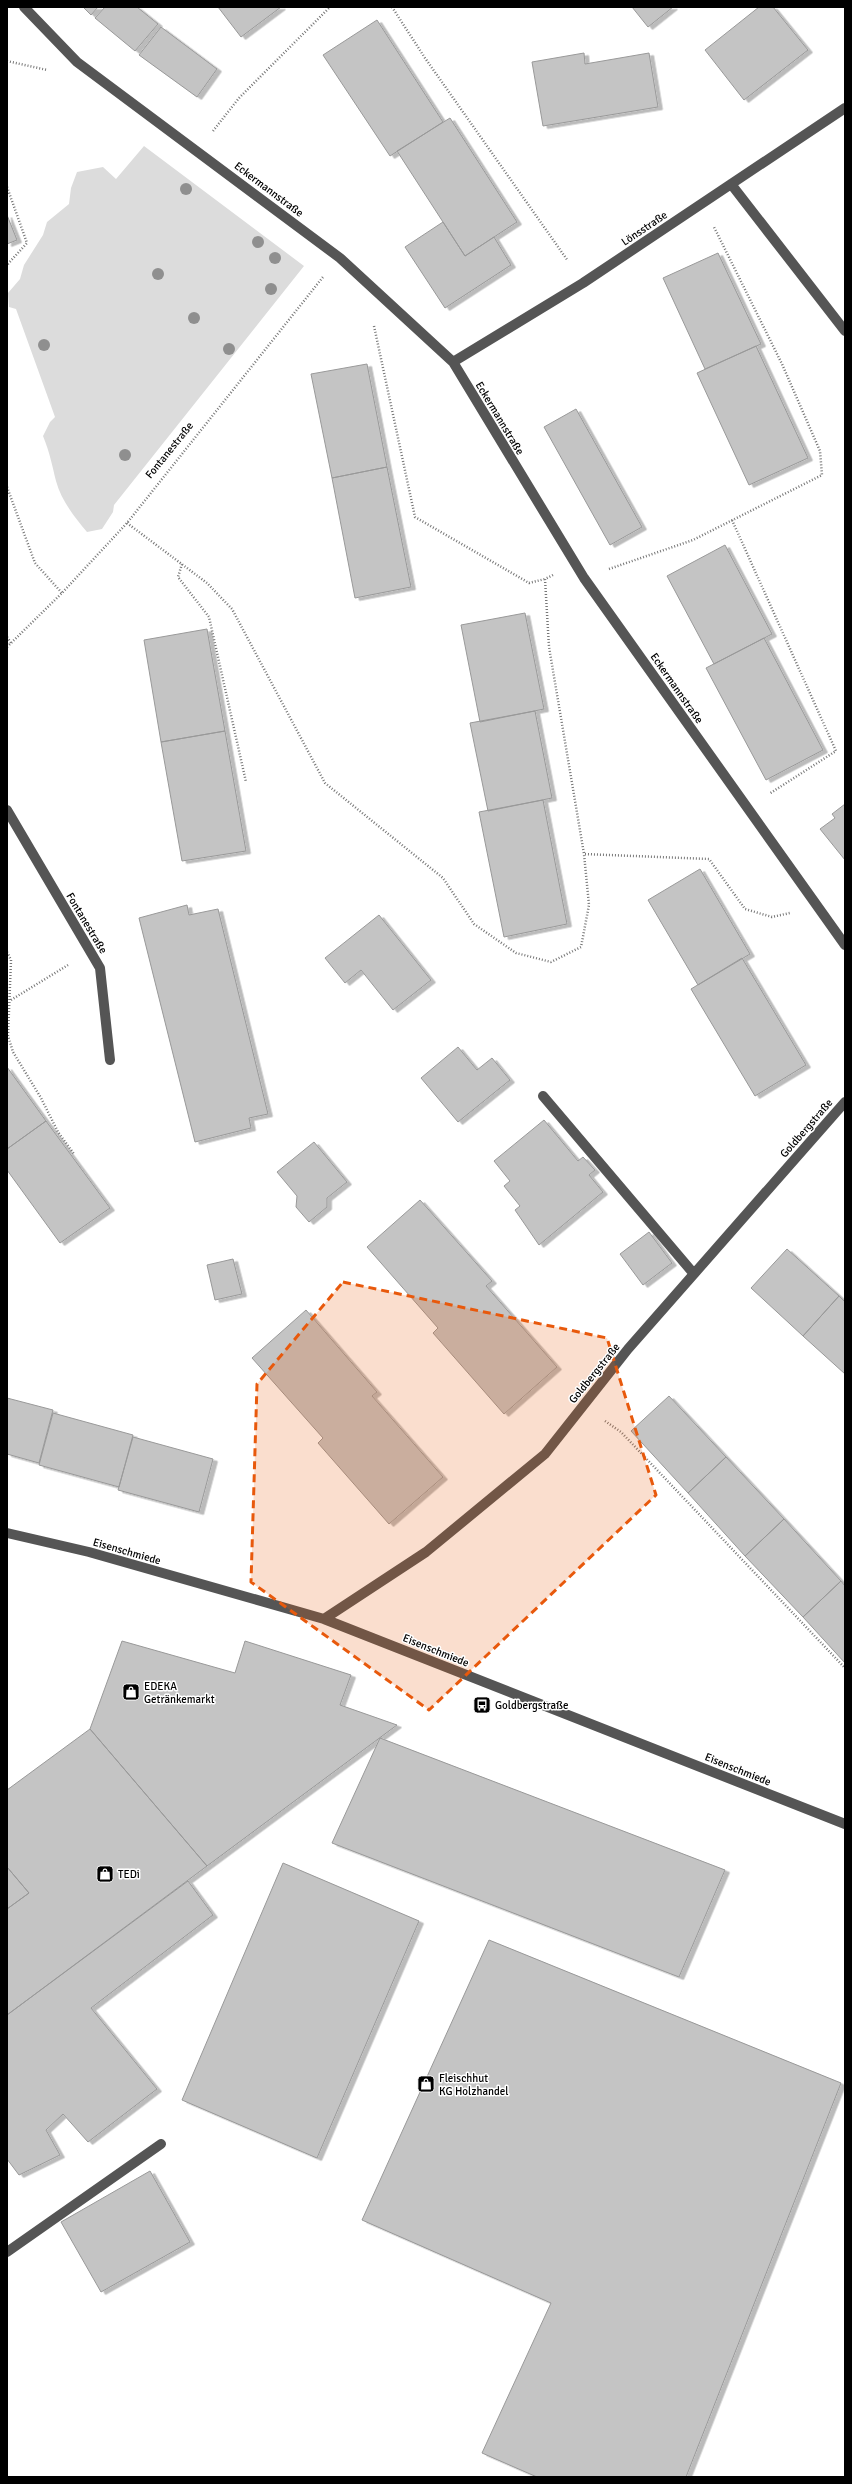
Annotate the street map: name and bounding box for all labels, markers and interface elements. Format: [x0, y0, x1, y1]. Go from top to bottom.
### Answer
street label: Eckermannstraße [232, 159, 306, 220]
street label: Lönsstraße [619, 208, 670, 249]
street label: Eckermannstraße [473, 379, 527, 457]
street label: Fontanestraße [143, 420, 196, 481]
street label: Eckermannstraße [647, 651, 706, 726]
street label: Fontanestraße [63, 890, 110, 956]
street label: Goldbergstraße [777, 1096, 835, 1160]
street label: Goldbergstraße [566, 1341, 623, 1406]
street label: Eisenschmiede [91, 1536, 162, 1567]
street label: Eisenschmiede [401, 1631, 471, 1670]
place label: EDEKA Getränkemarkt [144, 1680, 215, 1706]
shop icon: EDEKA Getränkemarkt [121, 1682, 141, 1702]
bus stop icon: Goldbergstraße [472, 1695, 492, 1715]
place label: Goldbergstraße [495, 1699, 568, 1712]
street label: Eisenschmiede [703, 1750, 773, 1789]
shop icon: TEDi [95, 1864, 115, 1884]
place label: TEDi [118, 1868, 140, 1881]
place label: Fleischhut KG Holzhandel [439, 2072, 509, 2098]
shop icon: Fleischhut KG Holzhandel [416, 2074, 436, 2094]

